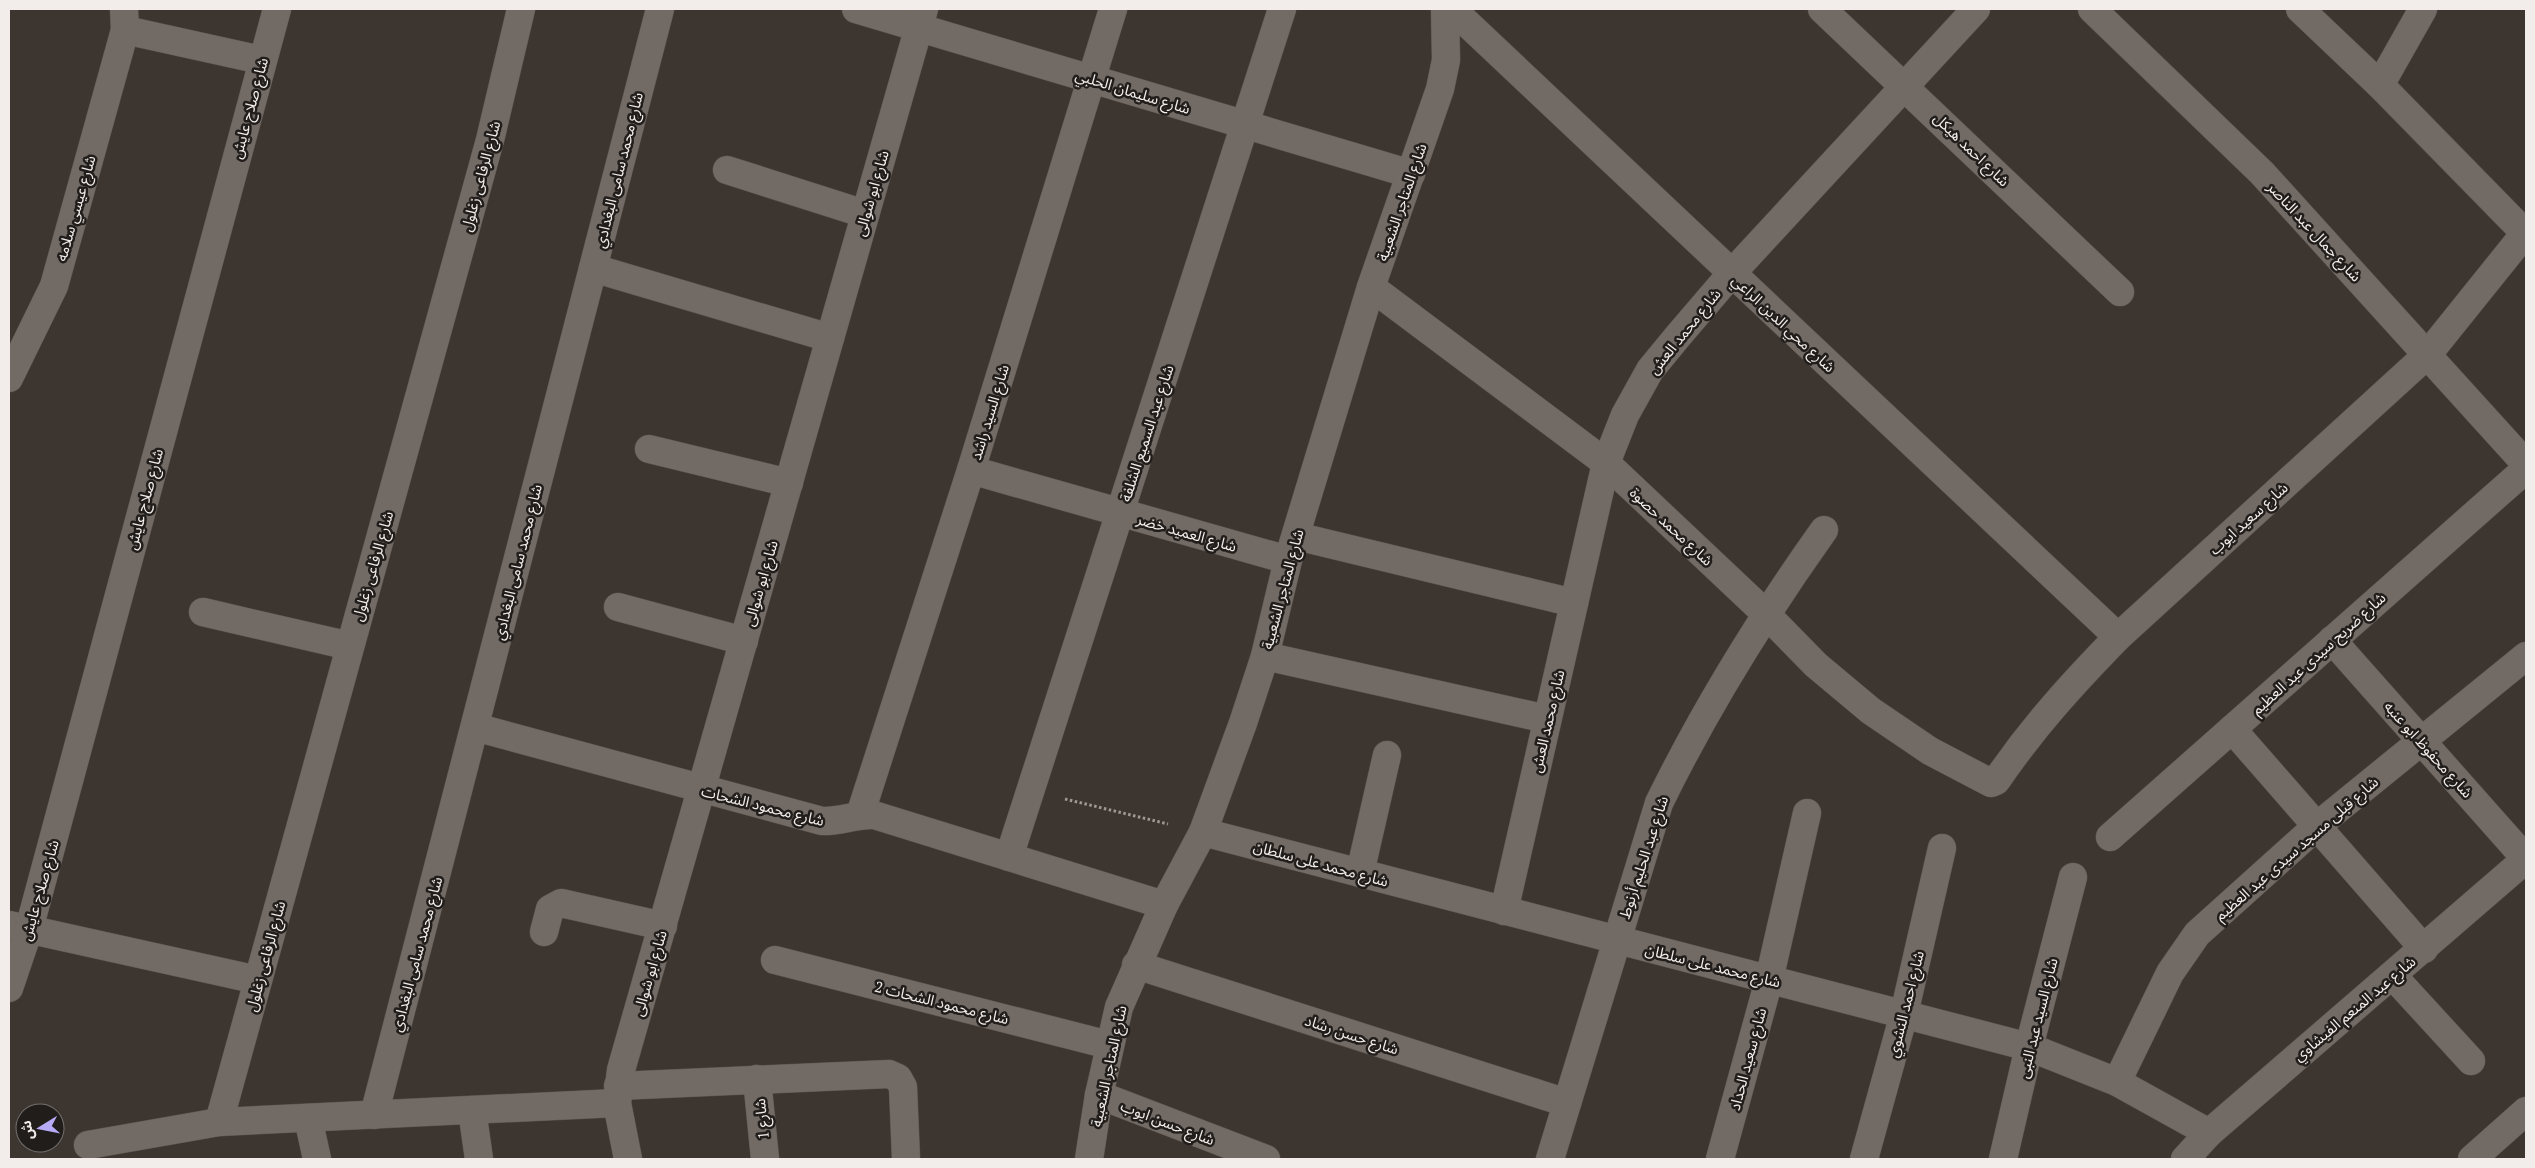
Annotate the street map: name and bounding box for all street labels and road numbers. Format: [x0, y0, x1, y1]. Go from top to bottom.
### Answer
street label: شارع صلاح عايش [226, 55, 275, 162]
street label: شارع سليمان الحلبي [1072, 64, 1193, 121]
street label: شارع محمد سامى البغدادي [589, 90, 650, 251]
street label: شارع احمد هيكل [1928, 108, 2014, 193]
street label: شارع الرفاعى زغلول [456, 118, 507, 234]
street label: شارع المتاجر الشعبية [1371, 140, 1433, 265]
street label: شارع ابو شوالى [849, 147, 896, 239]
street label: شارع عيسي سلامه [50, 152, 103, 264]
street label: شارع جمال عبد الناصر [2261, 176, 2367, 287]
street label: شارع محي الدين الراعي [1726, 270, 1840, 379]
street label: شارع محمد العش [1643, 284, 1727, 380]
street label: شارع السيد راشد [965, 362, 1016, 463]
street label: شارع عبد السميع الشلفة [1114, 362, 1180, 505]
street label: شارع صلاح عايش [121, 446, 170, 553]
street label: شارع سعيد ايوب [2204, 477, 2294, 561]
street label: شارع محمد سامى البغدادي [488, 482, 549, 643]
street label: شارع محمد حصوة [1624, 482, 1718, 572]
street label: شارع الرفاعى زغلول [347, 508, 400, 624]
street label: شارع العميد خضر [1133, 508, 1240, 559]
street label: شارع المتاجر الشعبية [1256, 527, 1311, 652]
street label: شارع ابو شوالى [738, 537, 785, 629]
street label: شارع ضريح سيدى عبد العظيم [2246, 587, 2392, 721]
street label: شارع محمد العش [1525, 667, 1572, 775]
street label: شارع محفوظ ابو عنبه [2378, 696, 2478, 804]
street label: شارع قبلى مسجد سيدى عبد العظيم [2210, 771, 2384, 927]
street label: شارع محمود الشحات [699, 780, 827, 833]
street label: شارع عبد الحليم أرنوط [1614, 793, 1675, 922]
street label: شارع محمد على سلطان [1251, 835, 1391, 894]
street label: شارع صلاح عايش [15, 837, 66, 944]
street label: شارع محمد سامى البغدادي [386, 874, 449, 1035]
street label: شارع الرفاعى زغلول [241, 898, 292, 1014]
street label: شارع ابو شوالى [627, 927, 674, 1019]
street label: شارع محمد على سلطان [1642, 938, 1783, 994]
street label: شارع احمد النشوي [1882, 948, 1931, 1060]
street label: شارع عبد المنعم الفيشاوي [2289, 951, 2422, 1067]
street label: شارع السيد عبد النبى [2012, 955, 2065, 1081]
street label: شارع محمود الشحات 2 [872, 976, 1011, 1031]
street label: شارع المتاجر الشعبية [1085, 1003, 1134, 1129]
street label: شارع سعيد الحداد [1724, 1005, 1773, 1113]
street label: شارع حسن رشاد [1302, 1009, 1402, 1061]
street label: شارع حسن ايوب [1117, 1095, 1218, 1152]
street label: شارع 1 [749, 1097, 776, 1140]

